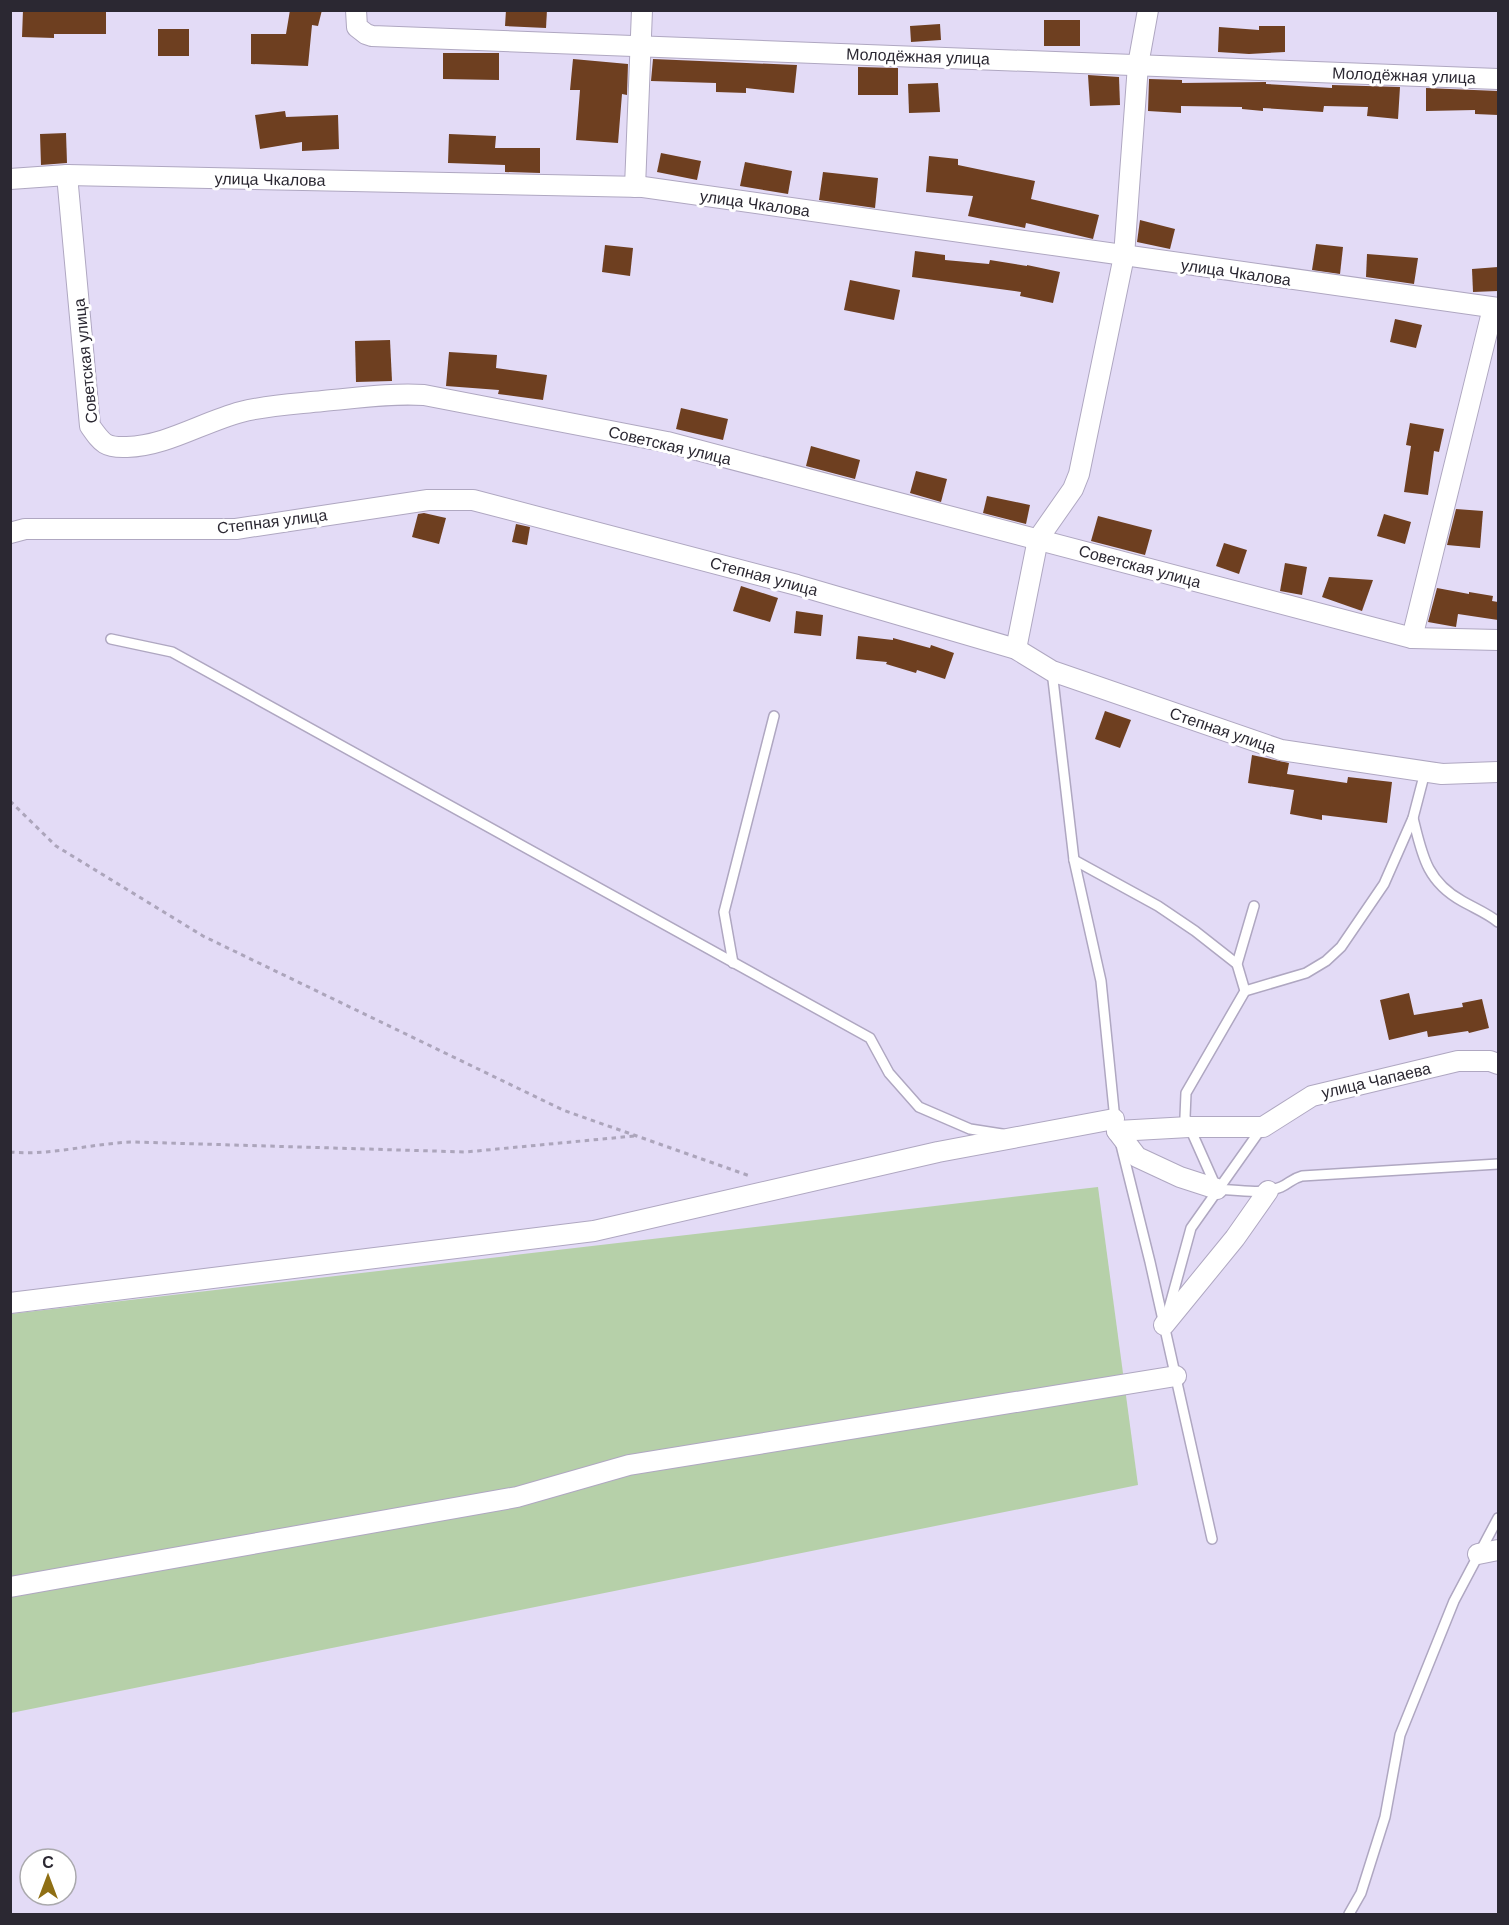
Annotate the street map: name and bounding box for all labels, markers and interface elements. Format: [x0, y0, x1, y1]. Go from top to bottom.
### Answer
street label: Молодёжная улица [846, 43, 990, 70]
street label: Молодёжная улица [1332, 62, 1476, 89]
street label: улица Чкалова [214, 168, 326, 191]
street label: улица Чкалова [699, 185, 811, 222]
street label: улица Чкалова [1180, 254, 1292, 291]
street label: Советская улица [68, 297, 102, 424]
street label: Советская улица [606, 421, 733, 470]
street label: Степная улица [216, 504, 328, 539]
street label: Советская улица [1077, 540, 1203, 593]
street label: Степная улица [708, 552, 820, 601]
street label: Степная улица [1167, 702, 1279, 758]
street label: улица Чапаева [1319, 1058, 1433, 1103]
north arrow [18, 1847, 78, 1907]
text: С [42, 1852, 54, 1873]

